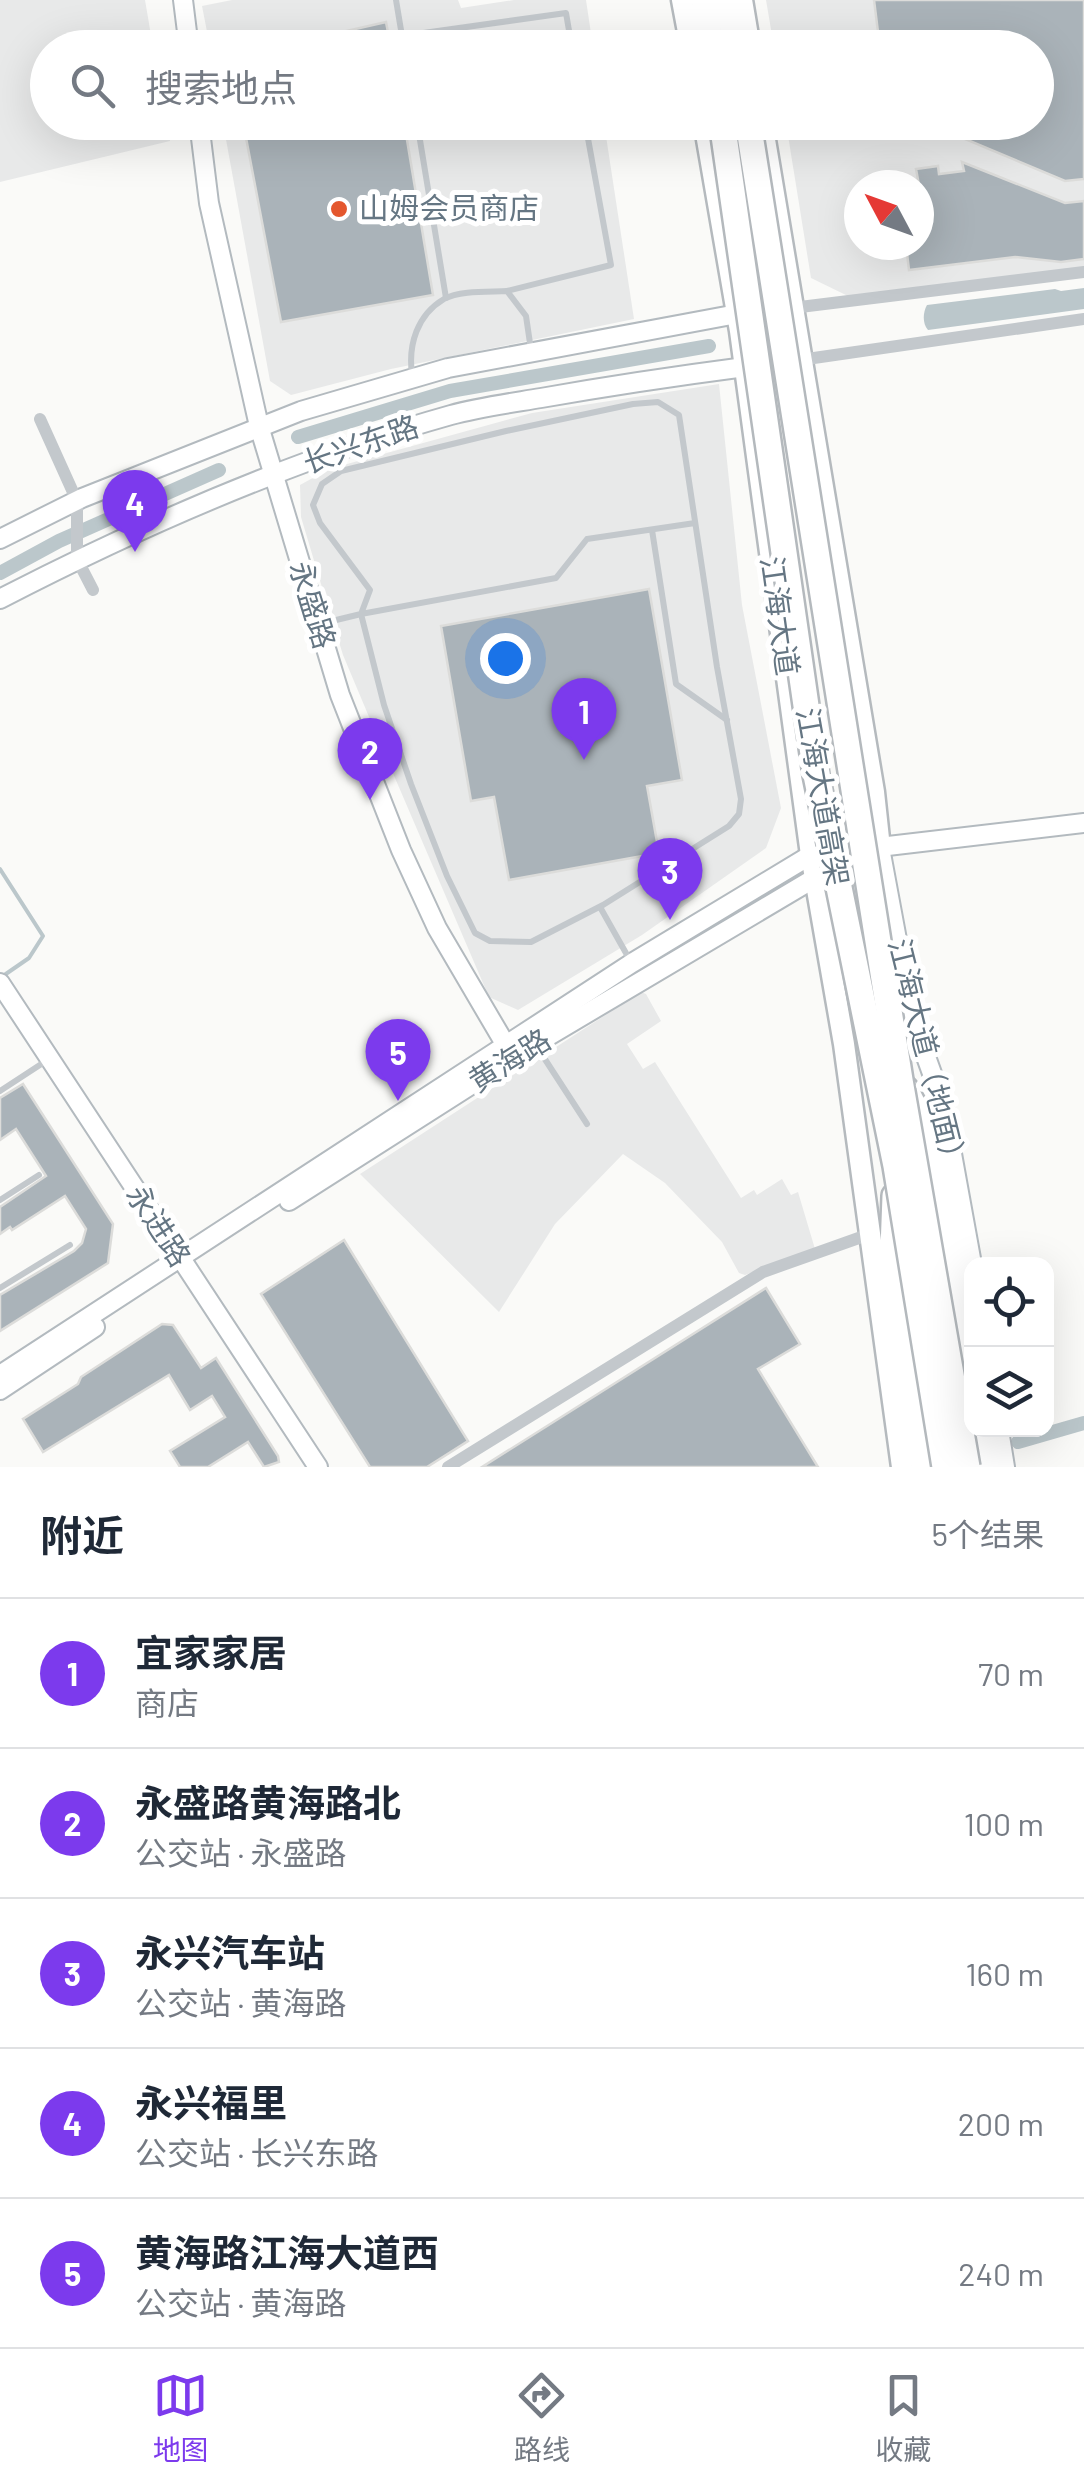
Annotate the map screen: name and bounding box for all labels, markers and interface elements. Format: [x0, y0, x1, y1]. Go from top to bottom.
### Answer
search box [30, 30, 1054, 140]
icon: search [65, 58, 120, 113]
text: 搜索地点 [145, 64, 297, 110]
north arrow [844, 170, 934, 260]
place label: 山姆会员商店 [359, 189, 539, 225]
marker: 山姆会员商店 [328, 198, 350, 220]
street label: 长兴东路 [298, 407, 423, 480]
pin: 4 [102, 470, 168, 552]
street label: 江海大道 [755, 554, 807, 678]
street label: 永盛路 [284, 556, 344, 653]
your location [480, 633, 531, 684]
pin: 1 [552, 678, 616, 760]
street label: 江海大道高架 [791, 705, 857, 888]
pin: 2 [338, 718, 402, 800]
pin: 3 [638, 838, 702, 920]
street label: 江海大道（地面） [882, 935, 975, 1176]
pin: 5 [366, 1018, 430, 1101]
street label: 黄海路 [461, 1020, 557, 1098]
street label: 永进路 [120, 1177, 199, 1272]
map controls [964, 1257, 1054, 1437]
button: locate [964, 1257, 1054, 1347]
button: layers [964, 1347, 1054, 1437]
text: 附近 [40, 1509, 124, 1559]
text: 5个结果 [932, 1514, 1044, 1552]
text: 宜家家居 [135, 1629, 287, 1675]
text: 1 [67, 1654, 78, 1692]
text: 70 m [978, 1654, 1044, 1692]
text: 商店 [135, 1683, 199, 1721]
text: 永盛路黄海路北 [135, 1779, 401, 1825]
text: 2 [64, 1804, 81, 1842]
text: 100 m [964, 1804, 1044, 1842]
text: 公交站 · 永盛路 [135, 1833, 347, 1871]
text: 永兴汽车站 [135, 1929, 325, 1975]
text: 3 [64, 1954, 81, 1992]
text: 160 m [965, 1954, 1044, 1992]
text: 公交站 · 黄海路 [135, 1983, 347, 2021]
text: 永兴福里 [135, 2079, 287, 2125]
text: 4 [63, 2104, 82, 2142]
text: 200 m [958, 2104, 1044, 2142]
text: 公交站 · 长兴东路 [135, 2133, 379, 2171]
text: 黄海路江海大道西 [135, 2229, 439, 2275]
text: 5 [64, 2254, 81, 2292]
text: 240 m [958, 2254, 1044, 2292]
text: 公交站 · 黄海路 [135, 2283, 347, 2321]
tab: 地图 [153, 2368, 209, 2468]
tab: 路线 [514, 2368, 570, 2468]
tab: 收藏 [875, 2368, 931, 2468]

